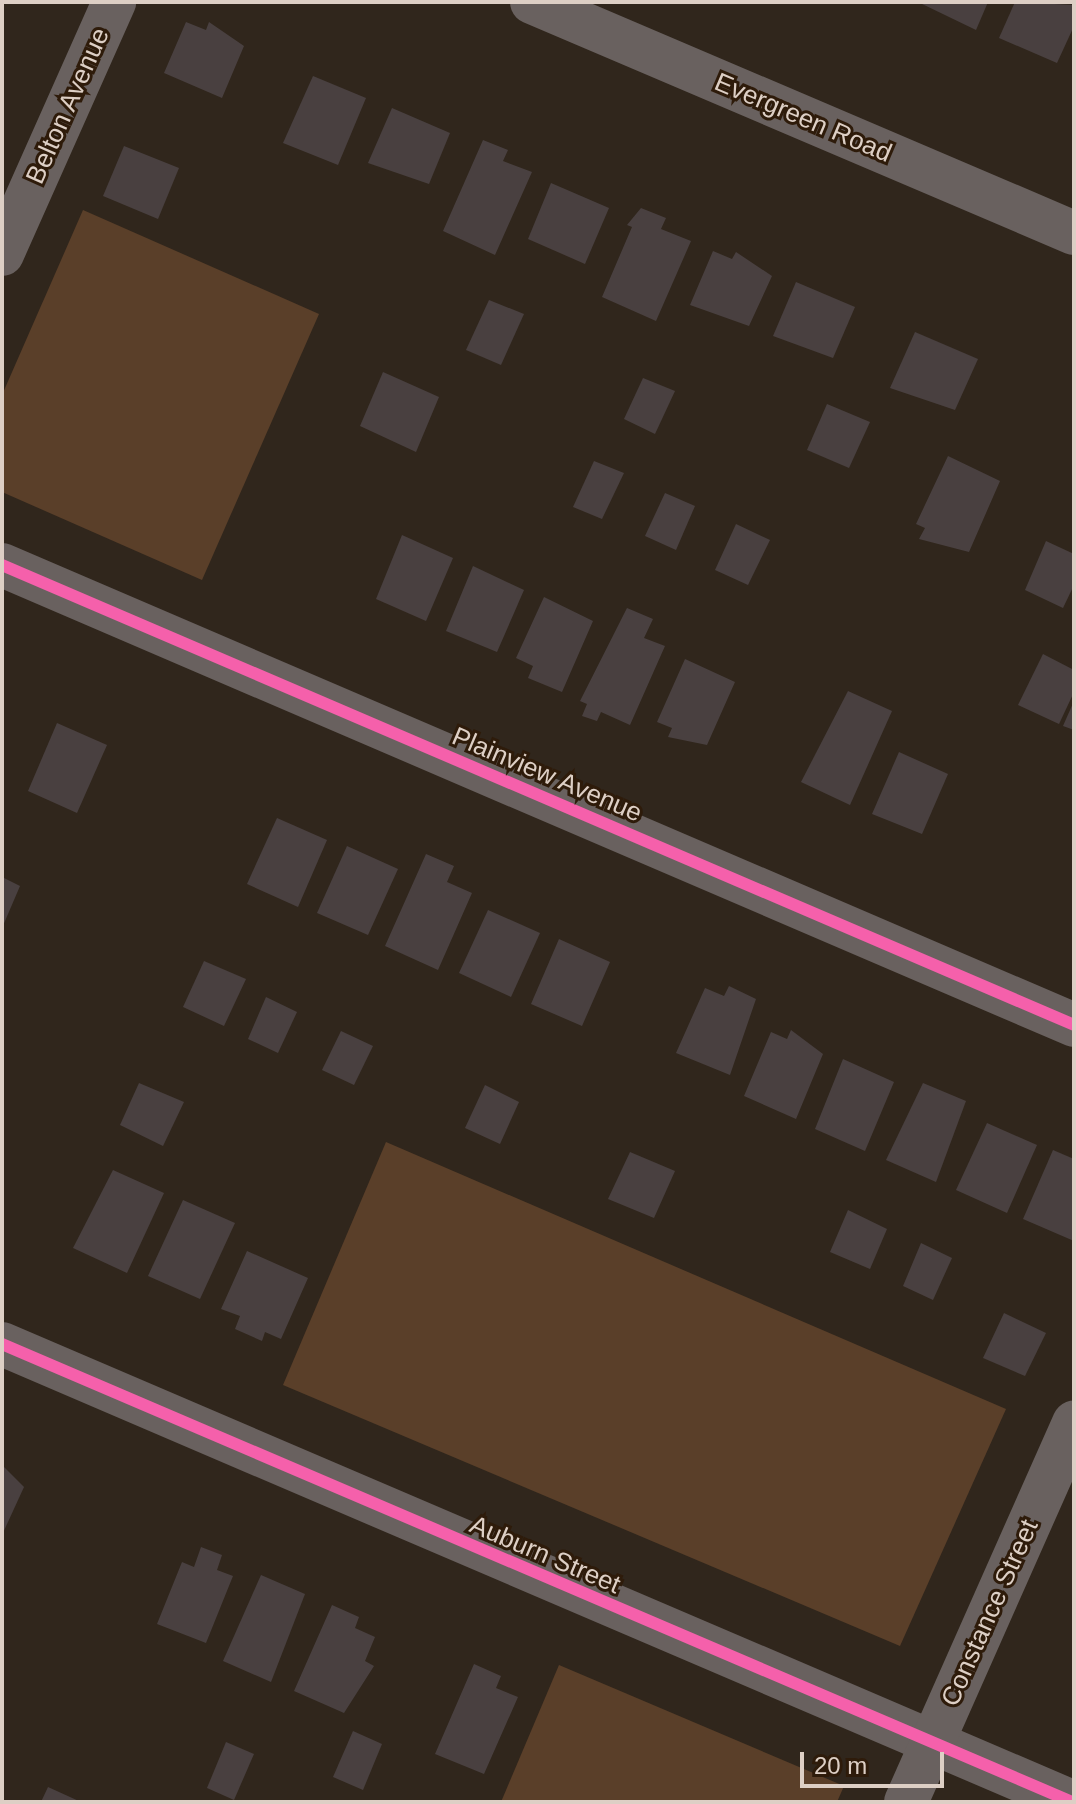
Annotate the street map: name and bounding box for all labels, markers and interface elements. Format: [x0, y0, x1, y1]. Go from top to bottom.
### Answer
street label: Belton Avenue [19, 23, 117, 189]
street label: Evergreen Road [710, 67, 896, 169]
street label: Plainview Avenue [447, 721, 647, 829]
street label: Auburn Street [465, 1509, 625, 1601]
street label: Constance Street [935, 1515, 1045, 1711]
scale bar [804, 1736, 948, 1786]
text: 20 m [814, 1752, 867, 1779]

